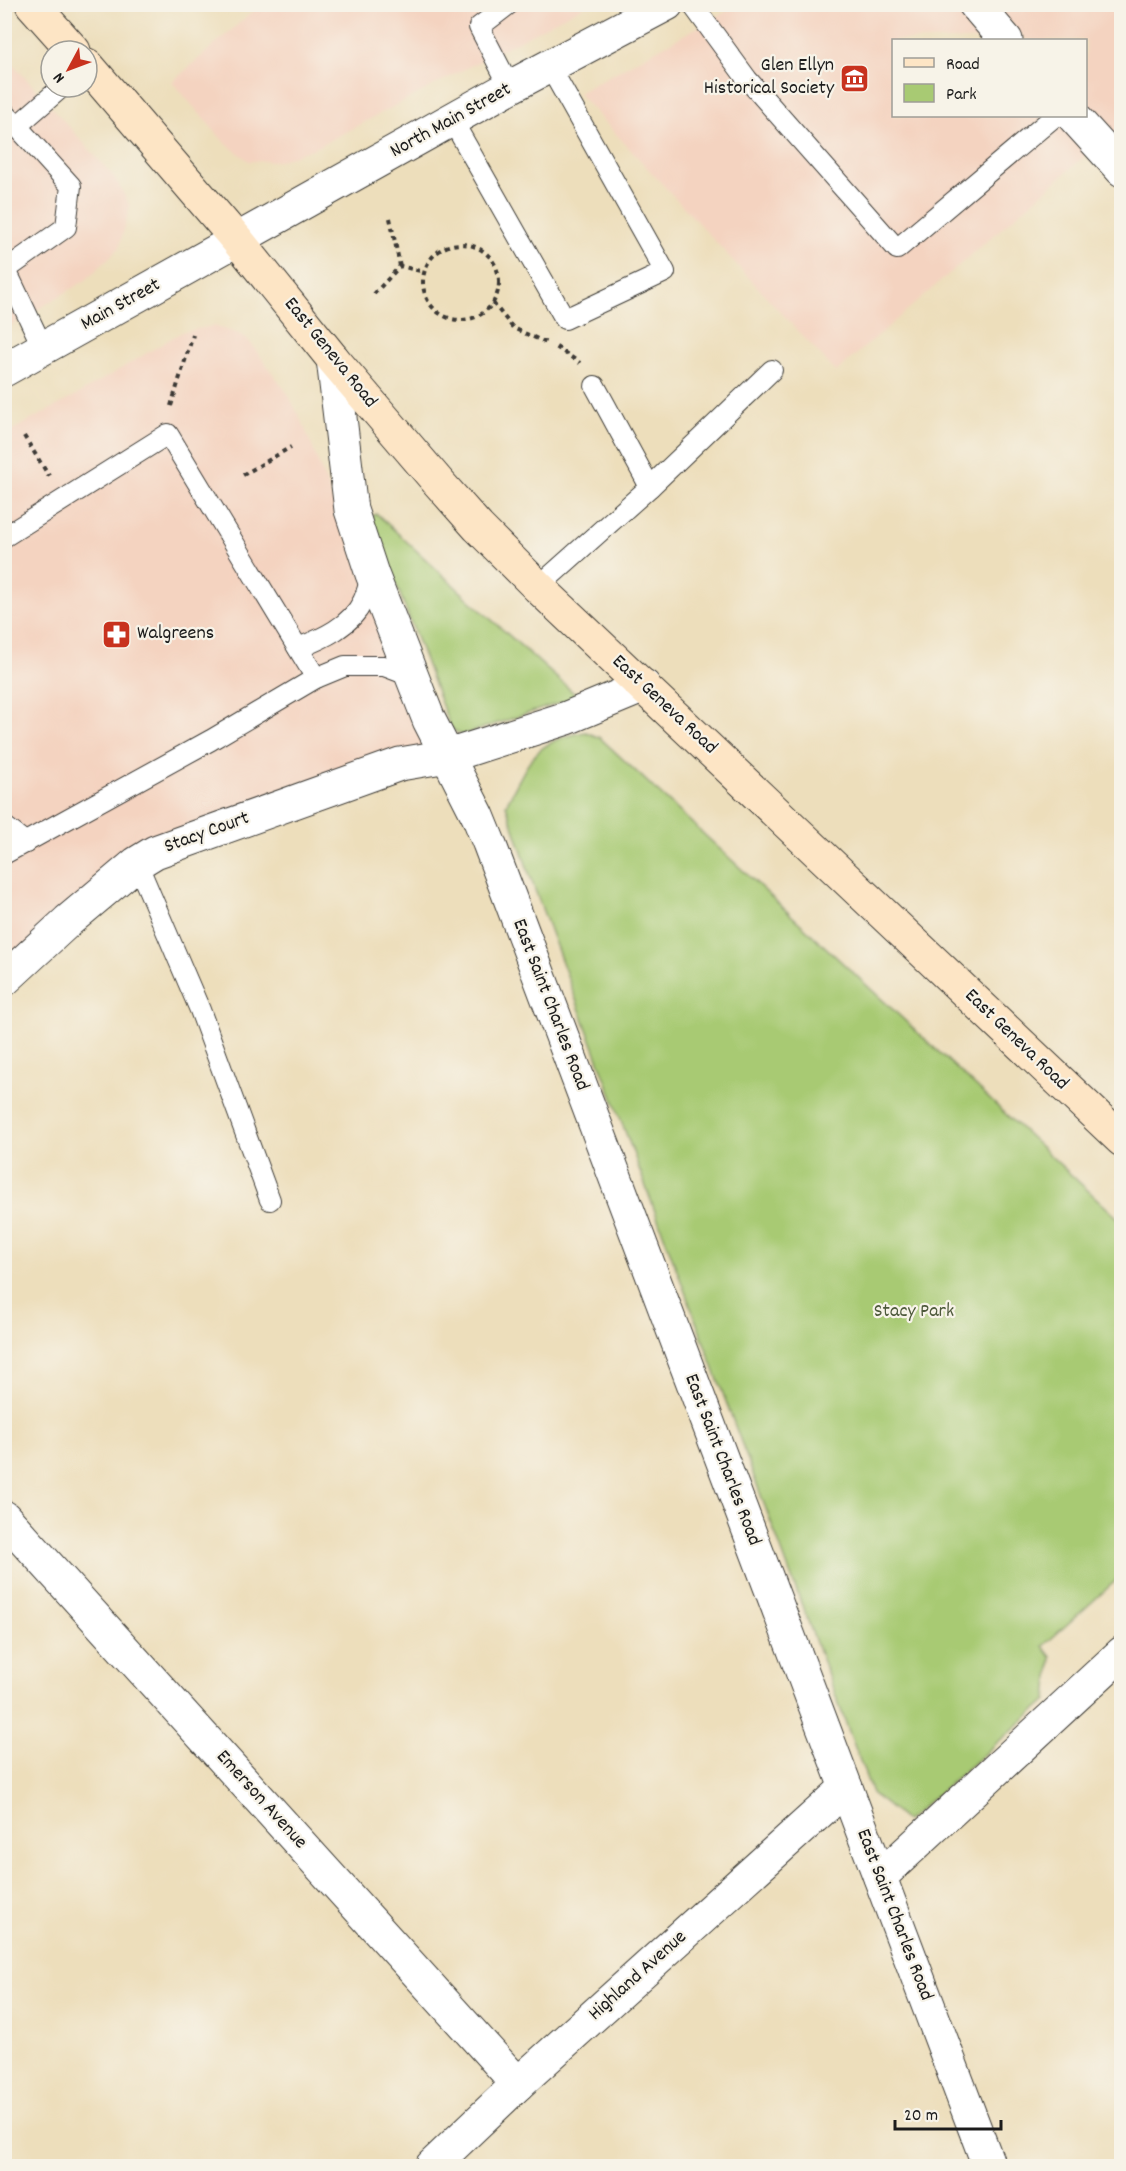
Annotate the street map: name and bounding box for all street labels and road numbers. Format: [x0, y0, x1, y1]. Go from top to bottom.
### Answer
street label: North Main Street [385, 76, 517, 166]
street label: Main Street [76, 272, 166, 338]
street label: East Geneva Road [276, 292, 384, 414]
street label: East Geneva Road [605, 649, 723, 761]
street label: Stacy Court [161, 805, 253, 861]
street label: East Saint Charles Road [504, 915, 596, 1095]
street label: East Geneva Road [958, 983, 1074, 1097]
street label: East Saint Charles Road [676, 1370, 768, 1550]
street label: Emerson Avenue [209, 1744, 313, 1856]
street label: East Saint Charles Road [848, 1825, 940, 2005]
street label: Highland Avenue [583, 1924, 694, 2028]

